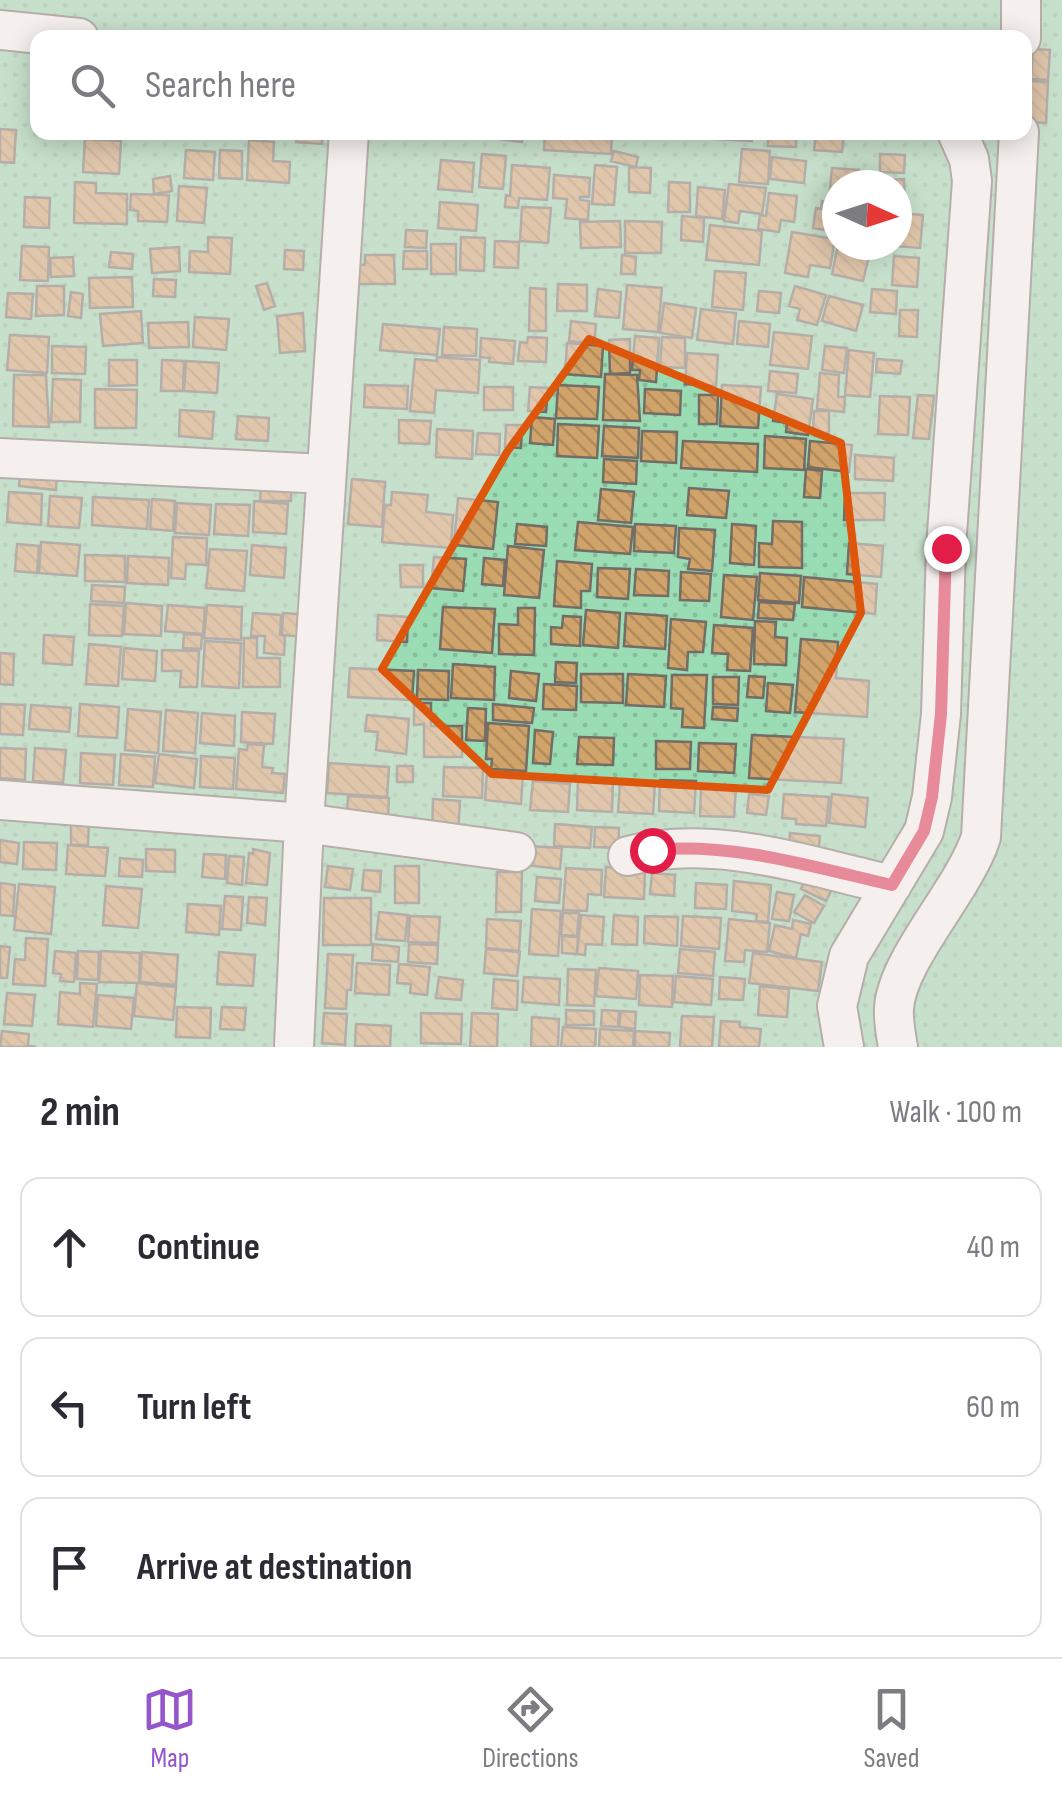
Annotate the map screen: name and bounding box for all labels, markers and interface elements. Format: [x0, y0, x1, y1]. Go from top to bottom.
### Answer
search box [30, 30, 1032, 140]
icon: search [65, 58, 120, 113]
text: Search here [145, 63, 296, 108]
north arrow [822, 170, 912, 260]
route end [924, 526, 970, 572]
route start [630, 828, 676, 874]
text: 2 min [40, 1087, 120, 1138]
text: Walk · 100 m [890, 1093, 1022, 1132]
icon: ahead [42, 1220, 97, 1275]
text: Continue [137, 1225, 260, 1270]
text: 40 m [967, 1228, 1020, 1267]
icon: left [42, 1380, 97, 1435]
text: Turn left [137, 1385, 251, 1430]
text: 60 m [966, 1388, 1020, 1427]
icon: arrive [42, 1540, 97, 1595]
text: Arrive at destination [137, 1545, 412, 1590]
tab: Map [142, 1682, 197, 1775]
tab: Directions [482, 1682, 579, 1775]
tab: Saved [863, 1682, 920, 1775]

